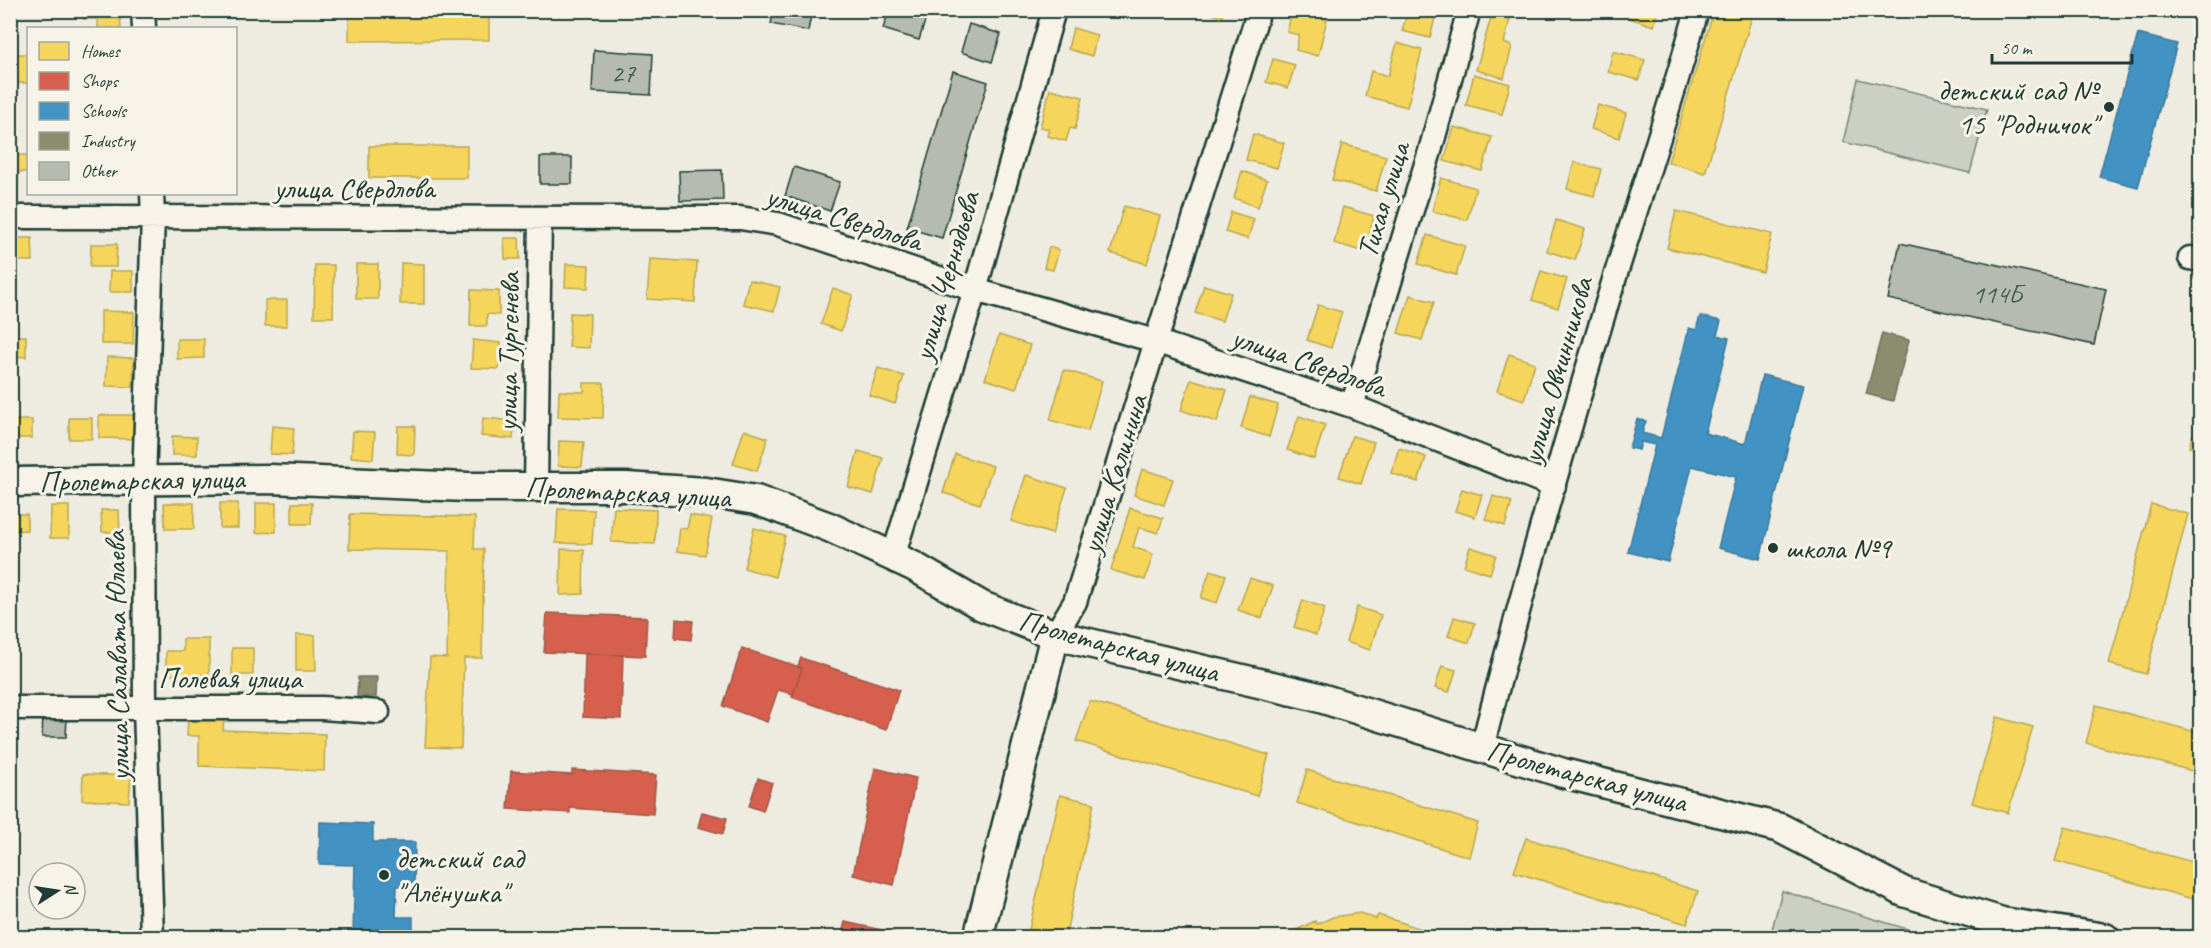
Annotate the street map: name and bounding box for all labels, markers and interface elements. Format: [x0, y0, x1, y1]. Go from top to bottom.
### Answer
legend [27, 27, 237, 195]
scale bar [1992, 27, 2132, 65]
text: 50 m [2001, 37, 2034, 59]
text: Homes [81, 40, 121, 62]
house number: 27 [611, 56, 637, 90]
text: Shops [81, 70, 120, 92]
place label: детский сад № 15 "Родничок" [1938, 71, 2103, 143]
text: Schools [81, 100, 128, 122]
marker: детский сад № 15 "Родничок" [2102, 100, 2116, 114]
text: Industry [81, 130, 136, 152]
street label: Тихая улица [1348, 135, 1419, 262]
text: Other [81, 160, 118, 182]
street label: улица Свердлова [272, 169, 437, 207]
street label: улица Свердлова [760, 176, 929, 260]
street label: улица Чернядьева [903, 185, 989, 367]
street label: улица Тургенева [488, 270, 528, 434]
street label: улица Овчинникова [1512, 271, 1602, 469]
house number: 114Б [1972, 277, 2026, 311]
street label: улица Свердлова [1225, 317, 1394, 407]
street label: улица Калинина [1071, 388, 1157, 560]
street label: Пролетарская улица [39, 459, 247, 501]
street label: Пролетарская улица [525, 468, 733, 516]
street label: улица Салавата Юлаева [96, 529, 138, 783]
place label: школа №9 [1785, 529, 1893, 567]
marker: школа №9 [1766, 541, 1780, 555]
street label: Пролетарская улица [1015, 601, 1225, 691]
street label: Полевая улица [158, 659, 304, 697]
street label: Пролетарская улица [1483, 731, 1693, 821]
place label: детский сад "Алёнушка" [396, 839, 526, 911]
north arrow [27, 861, 87, 921]
marker: детский сад "Алёнушка" [377, 868, 391, 882]
text: N [60, 881, 82, 898]

